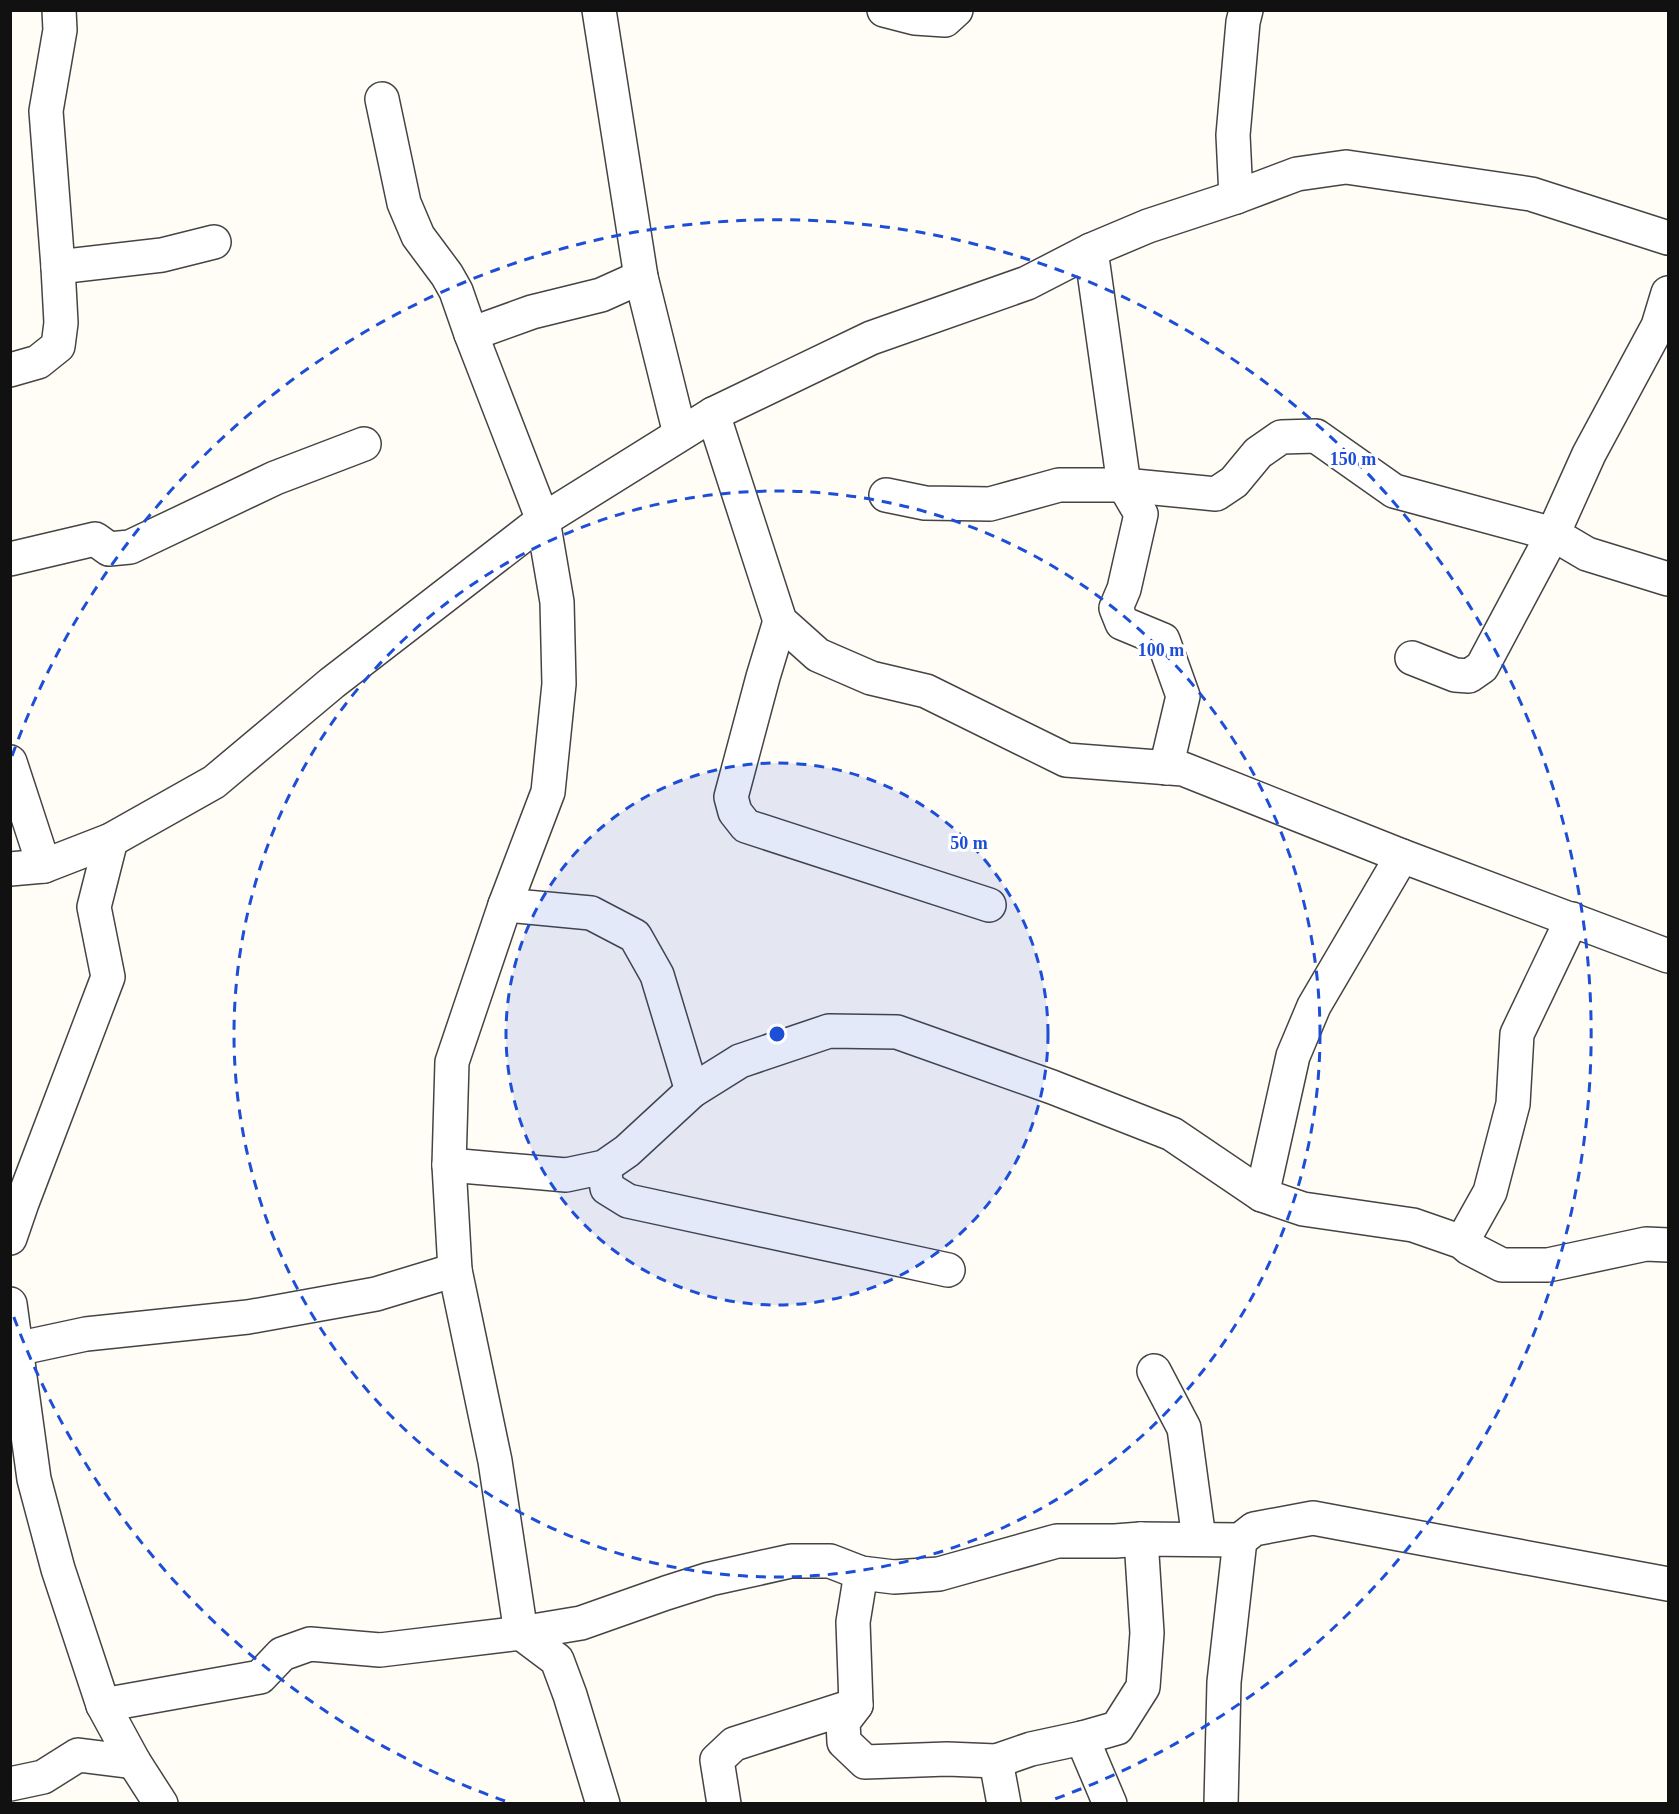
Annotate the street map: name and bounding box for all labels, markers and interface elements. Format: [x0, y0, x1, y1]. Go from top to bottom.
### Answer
text: 150 m [1330, 449, 1376, 469]
text: 100 m [1138, 640, 1184, 660]
text: 50 m [950, 833, 988, 853]
centre of rings [767, 1024, 787, 1044]

